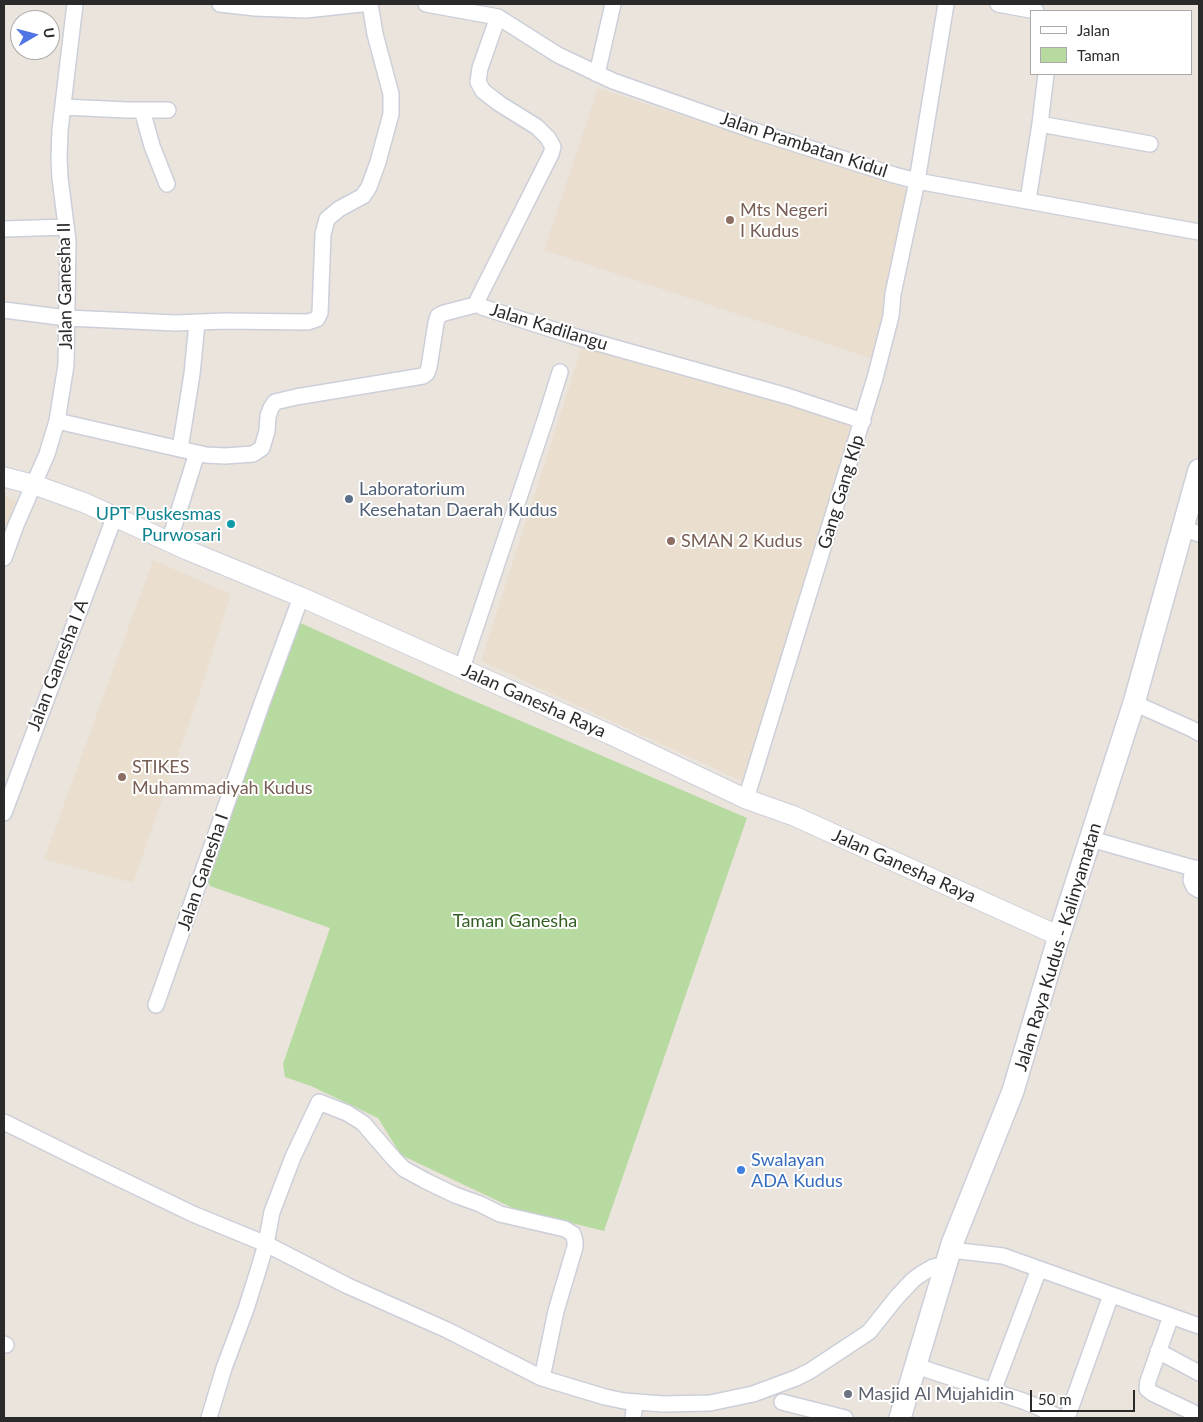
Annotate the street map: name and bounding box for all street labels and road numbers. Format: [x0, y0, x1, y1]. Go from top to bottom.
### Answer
street label: Jalan Prambatan Kidul [718, 108, 890, 182]
street label: Jalan Ganesha II [53, 222, 77, 350]
street label: Jalan Kadilangu [488, 299, 610, 355]
street label: Gang Gang Klp [813, 432, 869, 552]
street label: Jalan Ganesha I A [23, 596, 93, 734]
street label: Jalan Ganesha Raya [459, 660, 609, 742]
street label: Jalan Ganesha I [173, 811, 233, 933]
street label: Jalan Raya Kudus - Kalinyamatan [1010, 820, 1106, 1074]
street label: Jalan Ganesha Raya [829, 825, 979, 907]

